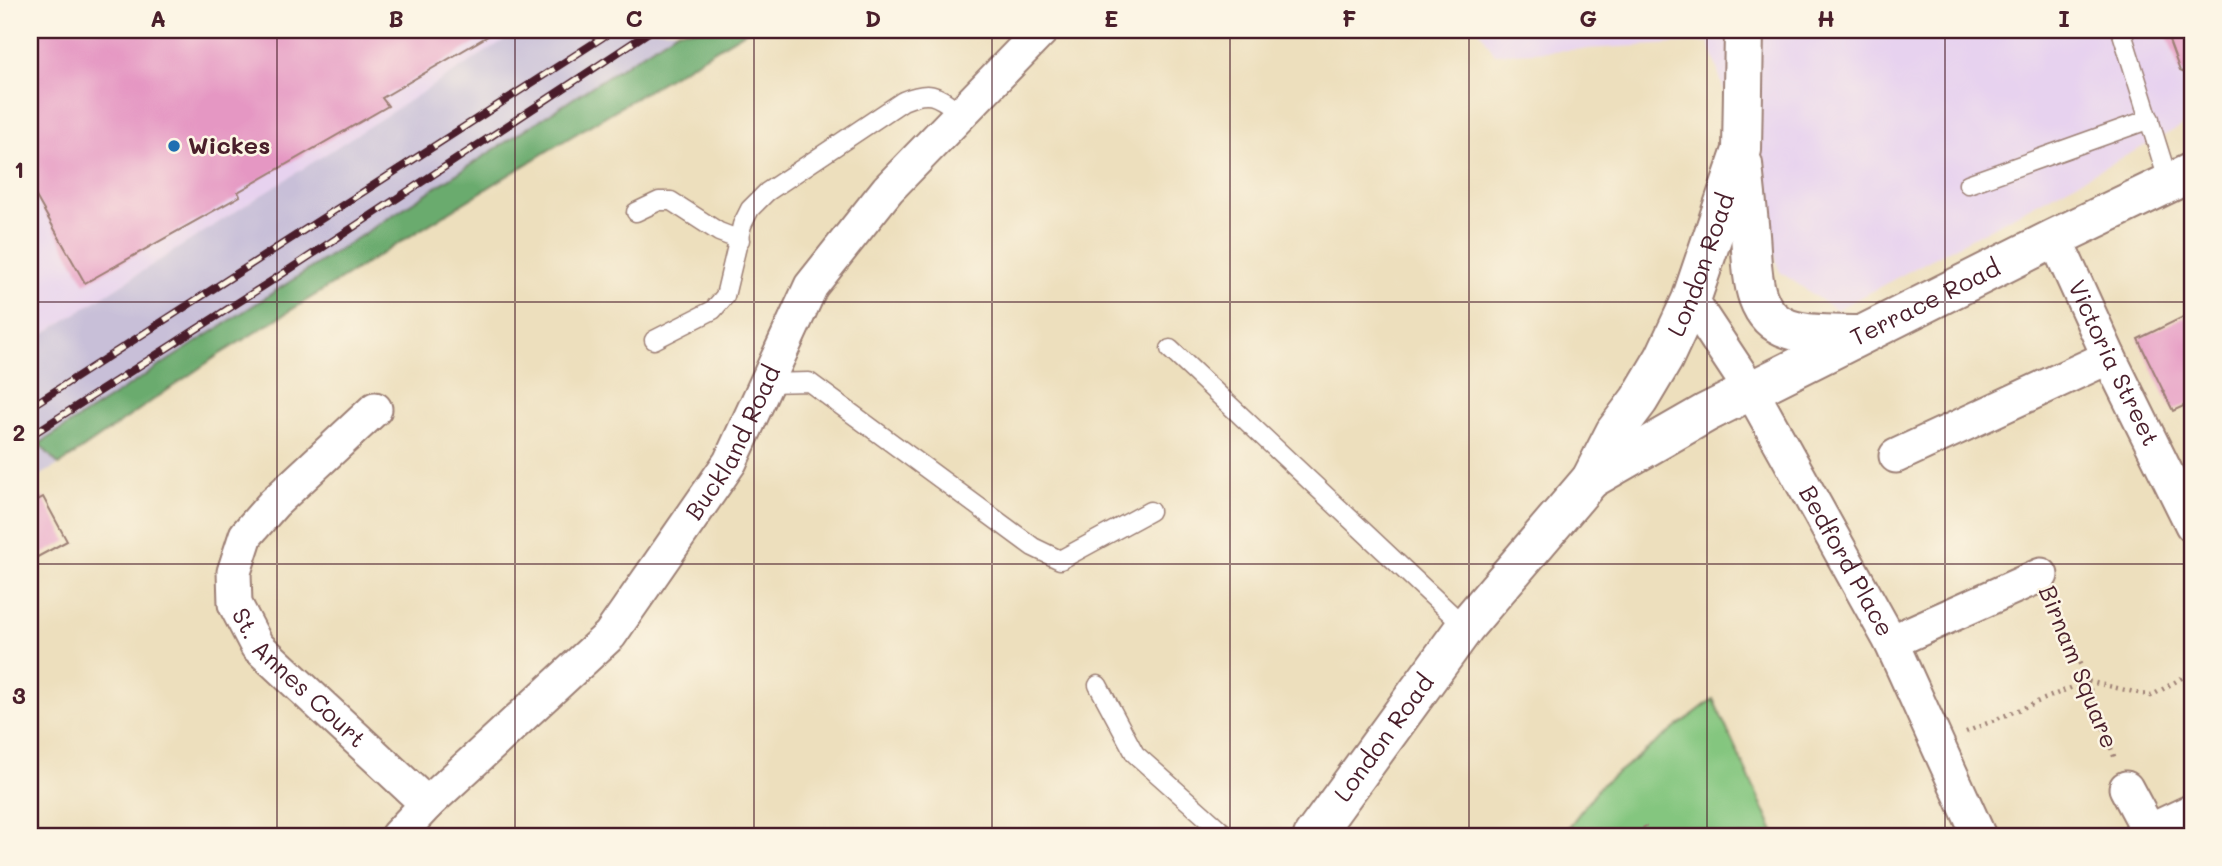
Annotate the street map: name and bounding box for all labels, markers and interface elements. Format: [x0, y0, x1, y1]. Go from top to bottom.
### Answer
text: A [150, 3, 166, 33]
text: B [388, 3, 404, 33]
text: C [625, 3, 643, 33]
text: D [865, 3, 881, 33]
text: E [1104, 3, 1118, 33]
text: F [1342, 3, 1356, 33]
text: G [1579, 3, 1597, 33]
text: H [1817, 3, 1835, 33]
text: I [2058, 3, 2070, 33]
place label: Wickes [188, 129, 270, 160]
marker: Wickes [166, 138, 182, 154]
text: 1 [14, 154, 24, 184]
street label: London Road [1659, 189, 1740, 341]
street label: Terrace Road [1845, 251, 2005, 352]
street label: Victoria Street [2062, 275, 2167, 451]
street label: Buckland Road [678, 360, 786, 525]
text: 2 [13, 417, 25, 447]
street label: Bedford Place [1793, 479, 1902, 642]
street label: Birnam Square [2033, 580, 2126, 753]
street label: St. Annes Court [226, 602, 373, 754]
street label: London Road [1326, 667, 1440, 807]
text: 3 [12, 680, 26, 710]

